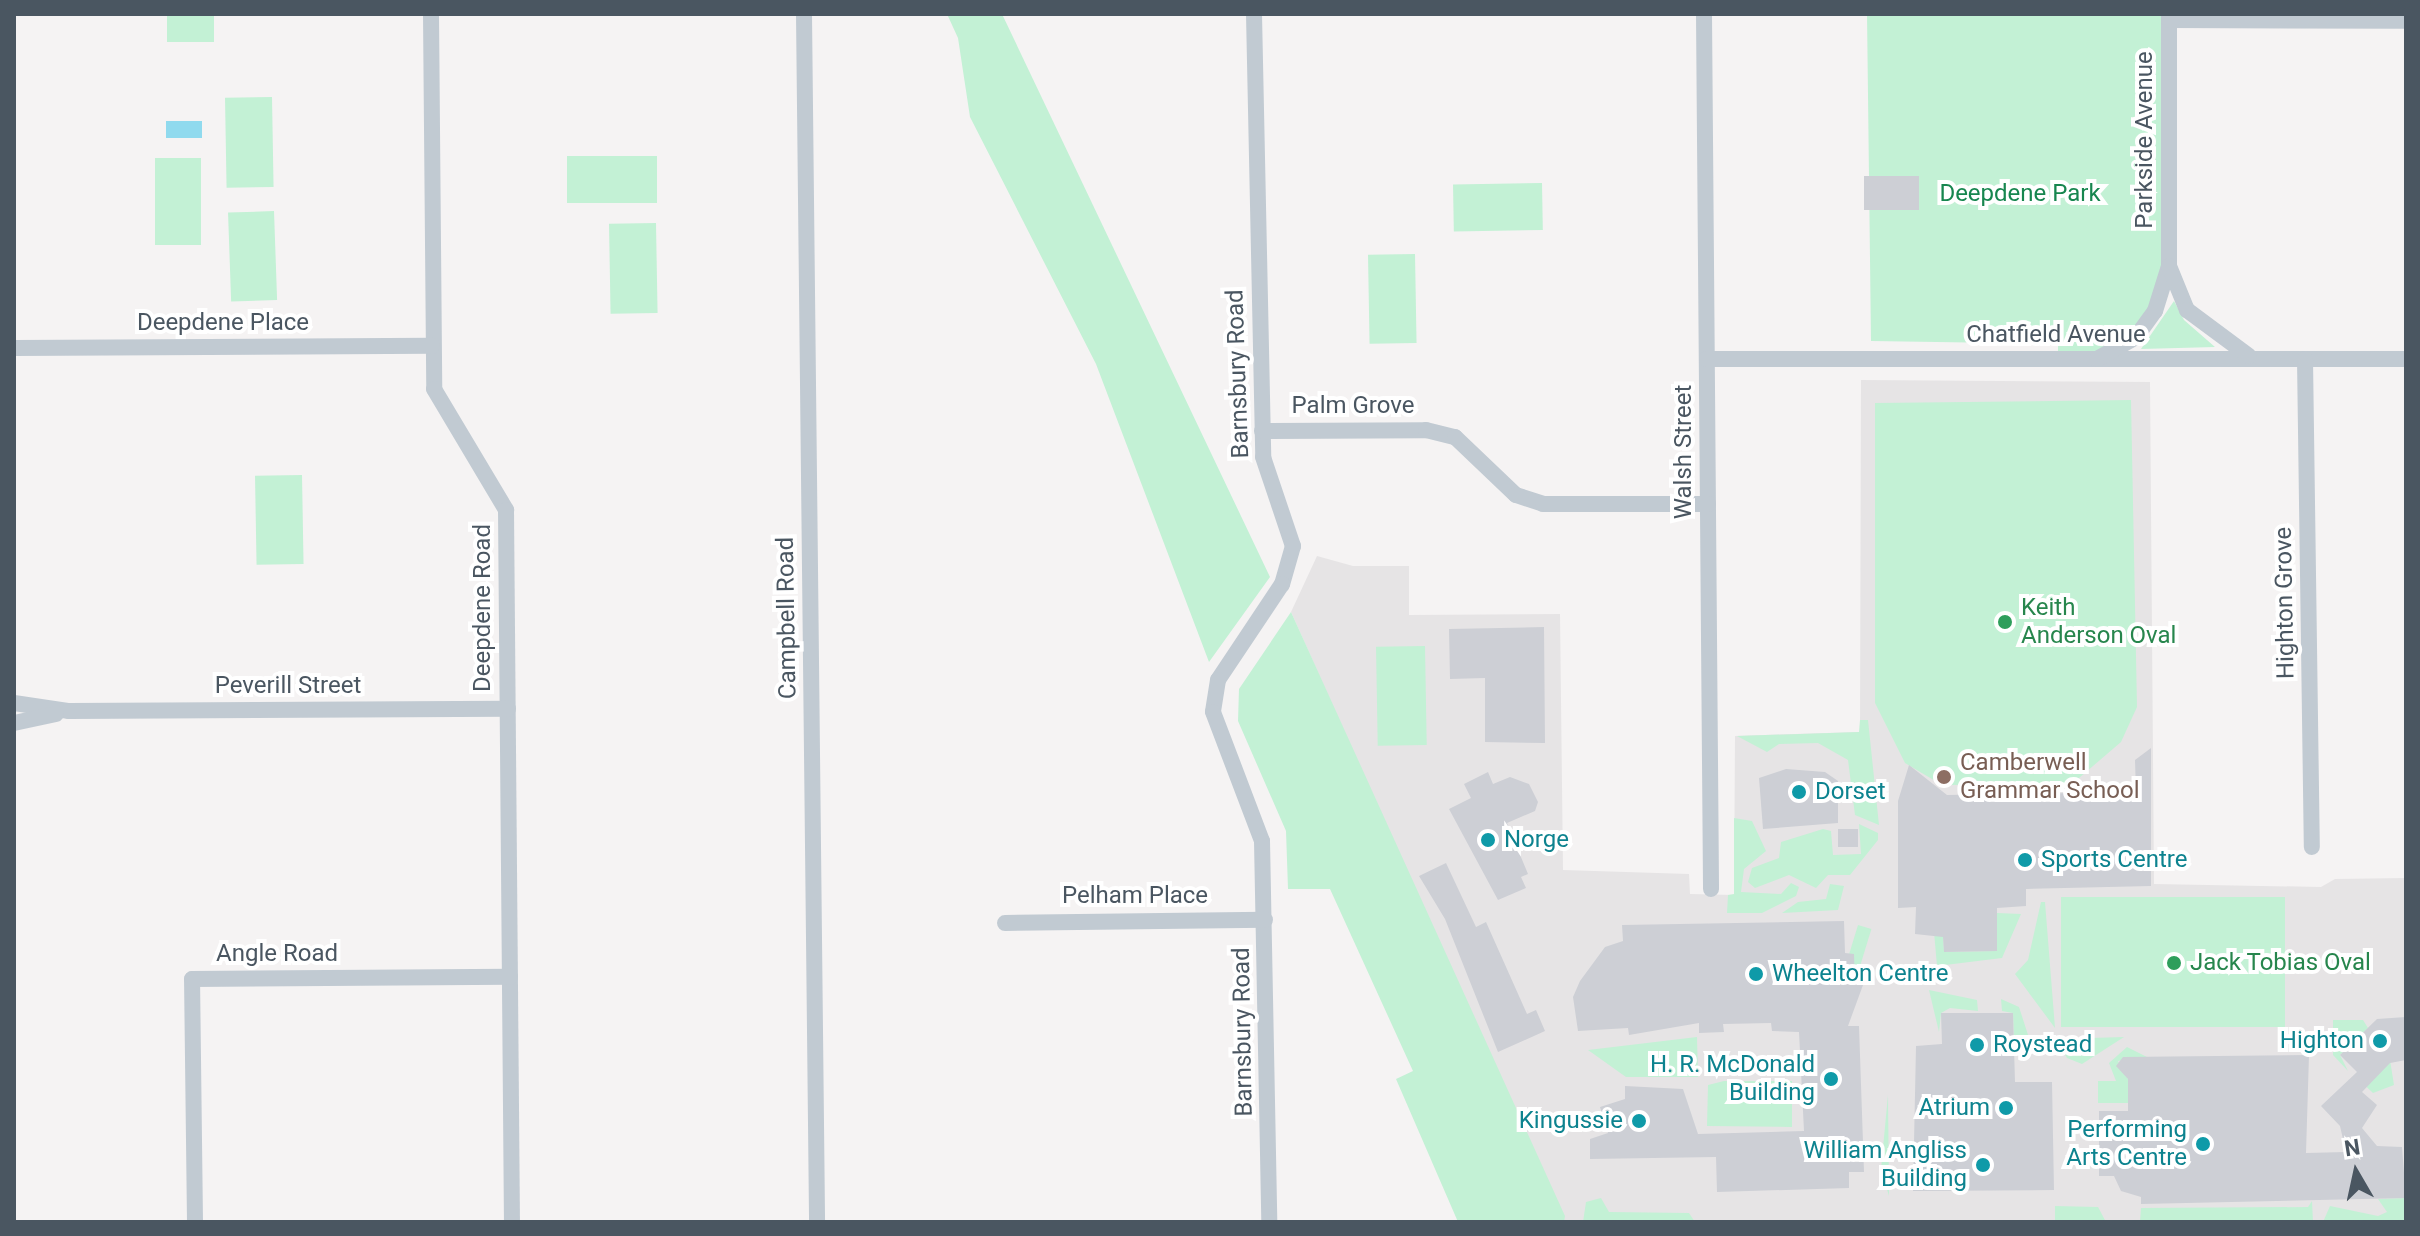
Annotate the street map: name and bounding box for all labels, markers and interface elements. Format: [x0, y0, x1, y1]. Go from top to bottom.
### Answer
street label: Parkside Avenue [2131, 51, 2159, 229]
park label: Deepdene Park [1939, 180, 2101, 208]
street label: Barnsbury Road [1221, 289, 1255, 459]
street label: Deepdene Place [137, 309, 309, 337]
street label: Chatfield Avenue [1966, 321, 2146, 349]
street label: Walsh Street [1670, 385, 1698, 519]
street label: Palm Grove [1292, 392, 1414, 420]
street label: Deepdene Road [469, 524, 497, 692]
street label: Highton Grove [2269, 527, 2301, 679]
street label: Campbell Road [771, 537, 803, 699]
place label: Keith Anderson Oval [2021, 594, 2176, 650]
marker: Keith Anderson Oval [1996, 613, 2014, 631]
street label: Peverill Street [215, 672, 361, 700]
place label: Camberwell Grammar School [1960, 749, 2140, 805]
marker: Camberwell Grammar School [1935, 768, 1953, 786]
place label: Dorset [1815, 778, 1886, 806]
marker: Dorset [1790, 783, 1808, 801]
place label: Norge [1504, 826, 1569, 854]
marker: Norge [1479, 831, 1497, 849]
place label: Sports Centre [2041, 846, 2187, 874]
marker: Sports Centre [2016, 851, 2034, 869]
street label: Pelham Place [1062, 882, 1208, 910]
street label: Angle Road [216, 940, 338, 968]
street label: Barnsbury Road [1227, 947, 1259, 1117]
place label: Jack Tobias Oval [2190, 949, 2371, 977]
marker: Jack Tobias Oval [2165, 954, 2183, 972]
place label: Wheelton Centre [1772, 960, 1948, 988]
marker: Wheelton Centre [1747, 965, 1765, 983]
place label: Highton [2280, 1027, 2364, 1055]
place label: Roystead [1993, 1031, 2092, 1059]
marker: Highton [2371, 1032, 2389, 1050]
marker: Roystead [1968, 1036, 1986, 1054]
place label: H. R. McDonald Building [1650, 1051, 1815, 1107]
marker: H. R. McDonald Building [1822, 1070, 1840, 1088]
place label: Atrium [1918, 1094, 1990, 1122]
marker: Atrium [1997, 1099, 2015, 1117]
place label: Kingussie [1519, 1107, 1623, 1135]
marker: Kingussie [1630, 1112, 1648, 1130]
place label: Performing Arts Centre [2066, 1116, 2187, 1172]
north arrow [2316, 1132, 2396, 1212]
text: N [2343, 1134, 2362, 1161]
marker: Performing Arts Centre [2194, 1135, 2212, 1153]
place label: William Angliss Building [1803, 1137, 1967, 1193]
marker: William Angliss Building [1974, 1156, 1992, 1174]

